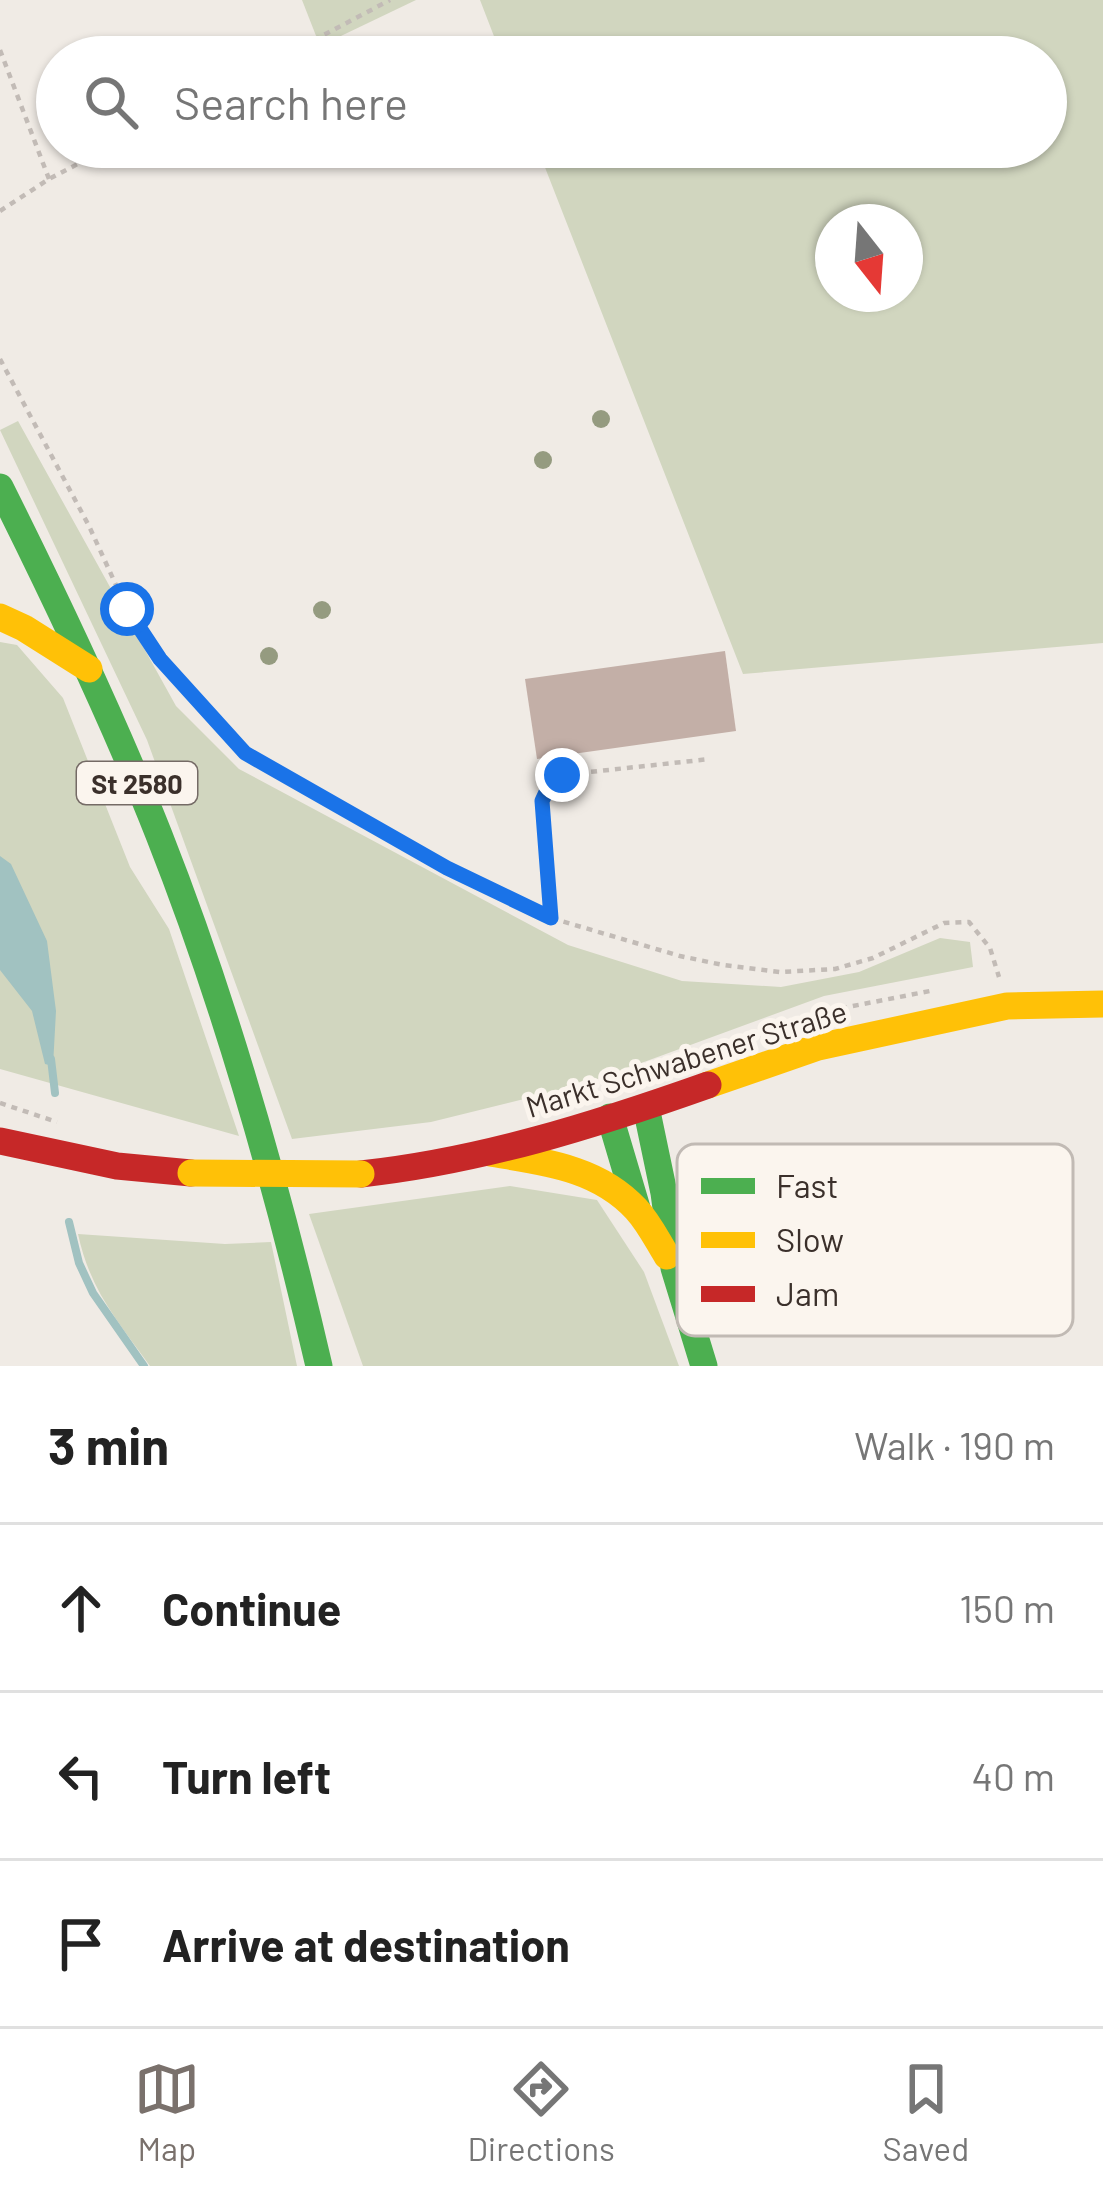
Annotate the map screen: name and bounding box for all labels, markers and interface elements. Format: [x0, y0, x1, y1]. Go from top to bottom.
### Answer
search box [36, 36, 1067, 168]
icon: search [78, 69, 144, 135]
text: Search here [174, 75, 408, 129]
north arrow [815, 204, 923, 312]
route start [100, 582, 154, 636]
route end [535, 748, 589, 802]
road number: St 2580 [77, 762, 197, 804]
street label: Markt Schwabener Straße [521, 992, 851, 1124]
legend [677, 1144, 1073, 1336]
text: Fast [776, 1165, 838, 1205]
text: Slow [776, 1219, 844, 1259]
text: Jam [776, 1273, 839, 1313]
text: 3 min [48, 1414, 169, 1475]
text: Walk · 190 m [854, 1421, 1055, 1468]
icon: ahead [48, 1575, 114, 1641]
text: Continue [162, 1581, 341, 1635]
text: 150 m [959, 1584, 1055, 1631]
icon: left [48, 1743, 114, 1809]
text: Turn left [162, 1749, 331, 1803]
text: 40 m [971, 1752, 1055, 1799]
icon: arrive [48, 1911, 114, 1977]
text: Arrive at destination [162, 1917, 570, 1971]
tab: Map [134, 2056, 200, 2168]
tab: Directions [467, 2056, 615, 2168]
tab: Saved [883, 2056, 969, 2168]

